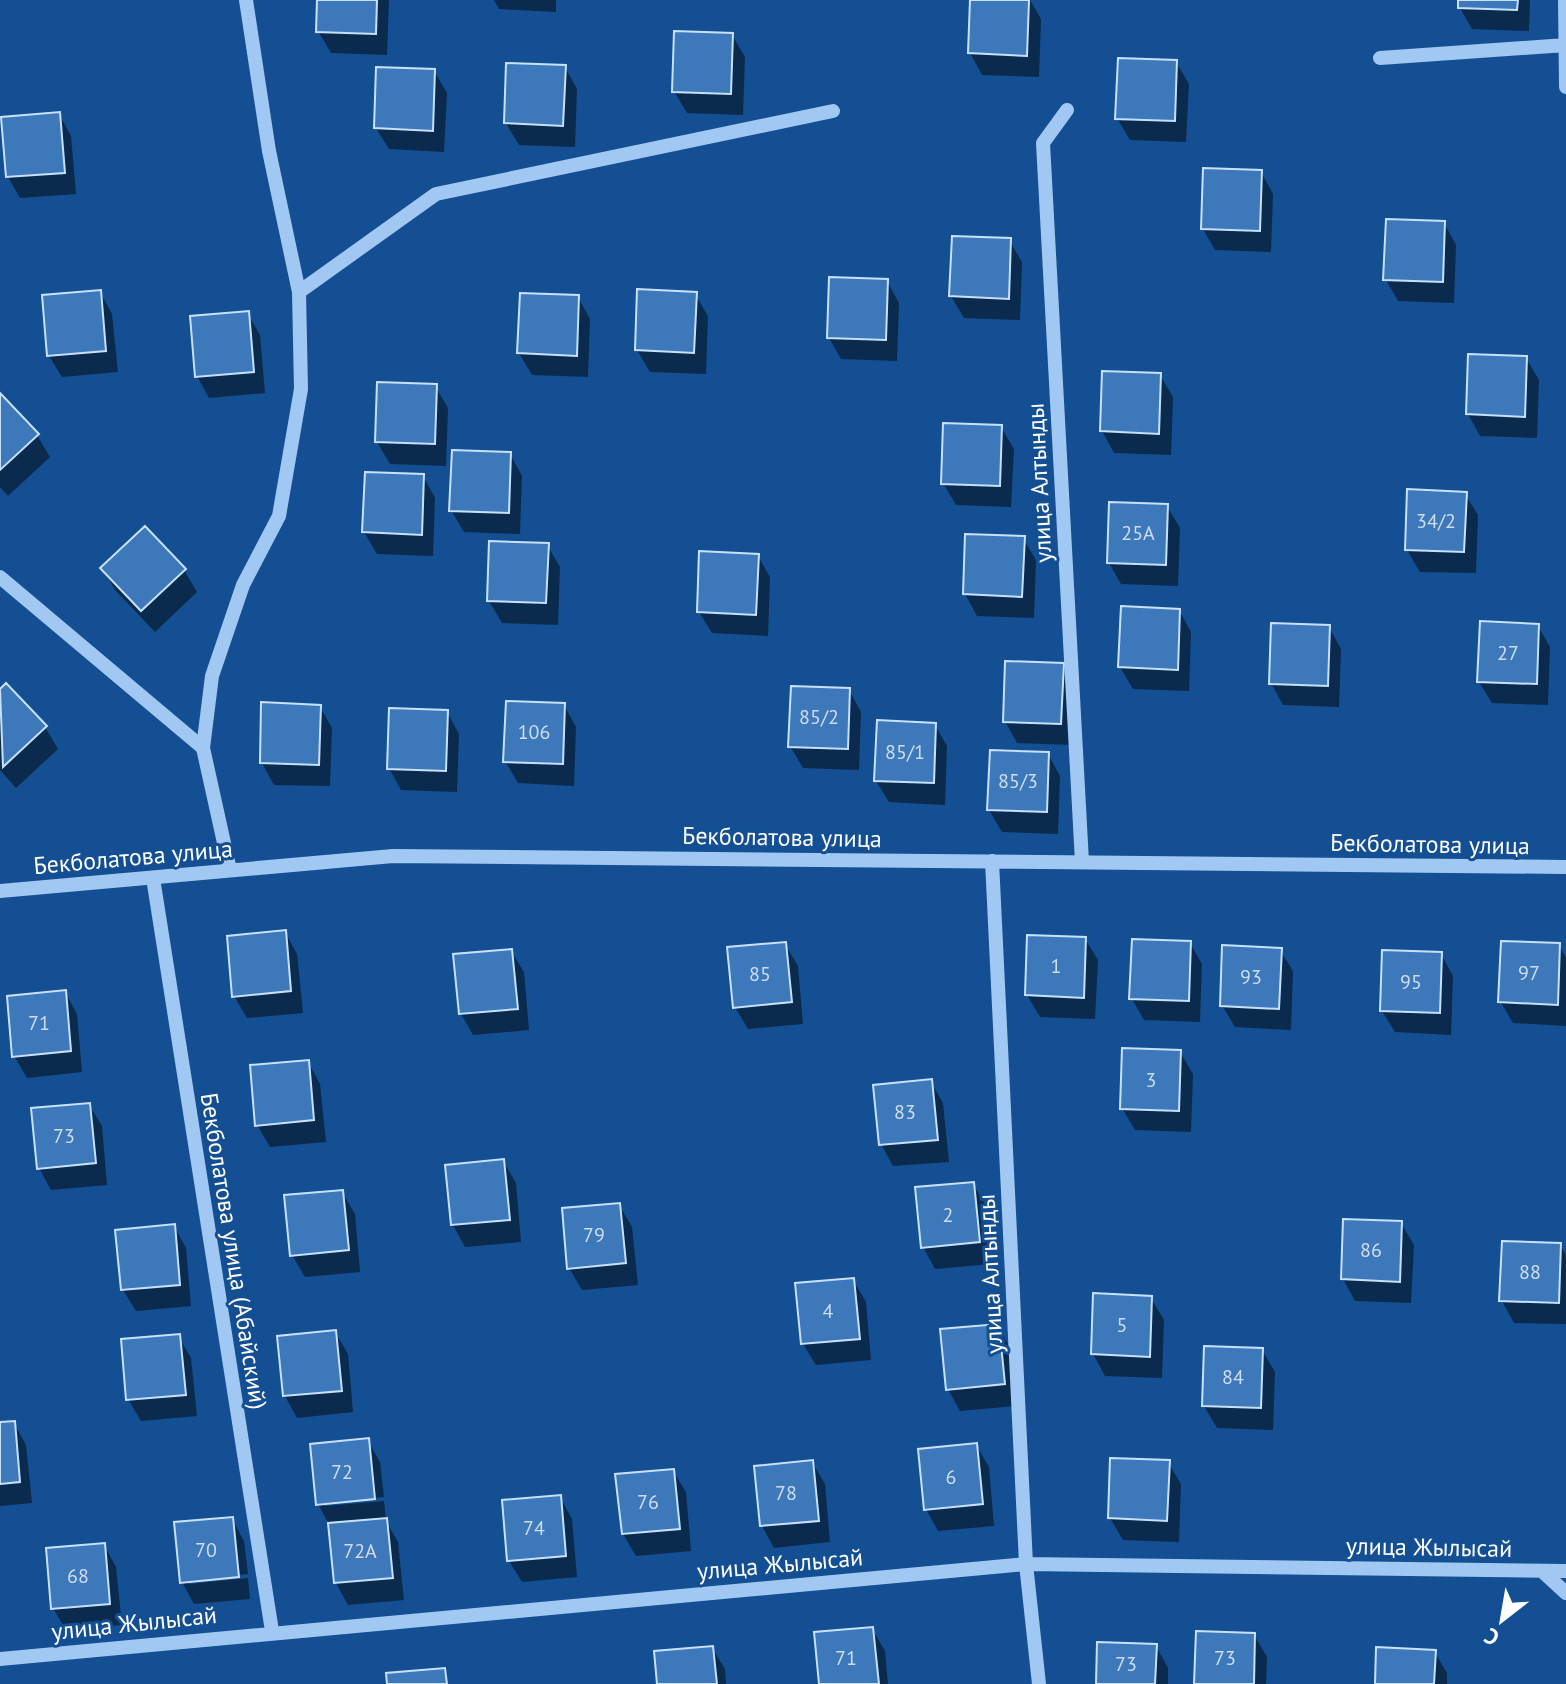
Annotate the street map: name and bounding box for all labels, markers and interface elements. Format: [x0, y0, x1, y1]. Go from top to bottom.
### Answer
street label: улица Алтынды [1019, 402, 1059, 564]
house number: 34/2 [1416, 508, 1456, 534]
house number: 25А [1121, 520, 1155, 546]
house number: 27 [1497, 640, 1519, 666]
house number: 85/2 [799, 704, 839, 730]
house number: 106 [518, 719, 550, 745]
house number: 85/1 [885, 739, 925, 765]
house number: 85/3 [998, 768, 1038, 794]
street label: Бекболатова улица [682, 820, 882, 854]
street label: Бекболатова улица [1330, 827, 1530, 861]
street label: Бекболатова улица [32, 833, 234, 881]
house number: 1 [1051, 953, 1061, 979]
house number: 97 [1518, 960, 1540, 986]
house number: 85 [749, 961, 771, 987]
house number: 93 [1240, 964, 1262, 990]
house number: 95 [1400, 969, 1422, 995]
house number: 71 [28, 1010, 50, 1036]
house number: 3 [1146, 1067, 1156, 1093]
street label: Бекболатова улица (Абайский) [194, 1090, 274, 1412]
house number: 83 [894, 1099, 916, 1125]
house number: 73 [53, 1123, 75, 1149]
street label: улица Алтынды [970, 1193, 1010, 1355]
house number: 2 [943, 1202, 953, 1228]
house number: 79 [583, 1222, 605, 1248]
house number: 86 [1360, 1237, 1382, 1263]
house number: 88 [1519, 1259, 1541, 1285]
house number: 4 [823, 1298, 834, 1324]
house number: 5 [1117, 1312, 1127, 1338]
house number: 84 [1222, 1364, 1244, 1390]
house number: 72 [331, 1459, 353, 1485]
house number: 6 [946, 1464, 956, 1490]
house number: 78 [775, 1480, 797, 1506]
house number: 76 [637, 1489, 659, 1515]
house number: 74 [523, 1515, 545, 1541]
street label: улица Жылысай [1346, 1530, 1512, 1564]
house number: 70 [195, 1537, 217, 1563]
house number: 72А [343, 1538, 377, 1564]
street label: улица Жылысай [696, 1541, 864, 1587]
house number: 68 [67, 1563, 89, 1589]
north arrow [1462, 1580, 1542, 1660]
street label: улица Жылысай [50, 1599, 218, 1647]
text: С [1479, 1622, 1504, 1652]
house number: 71 [835, 1645, 857, 1671]
house number: 73 [1214, 1645, 1236, 1671]
house number: 73 [1115, 1651, 1137, 1677]

